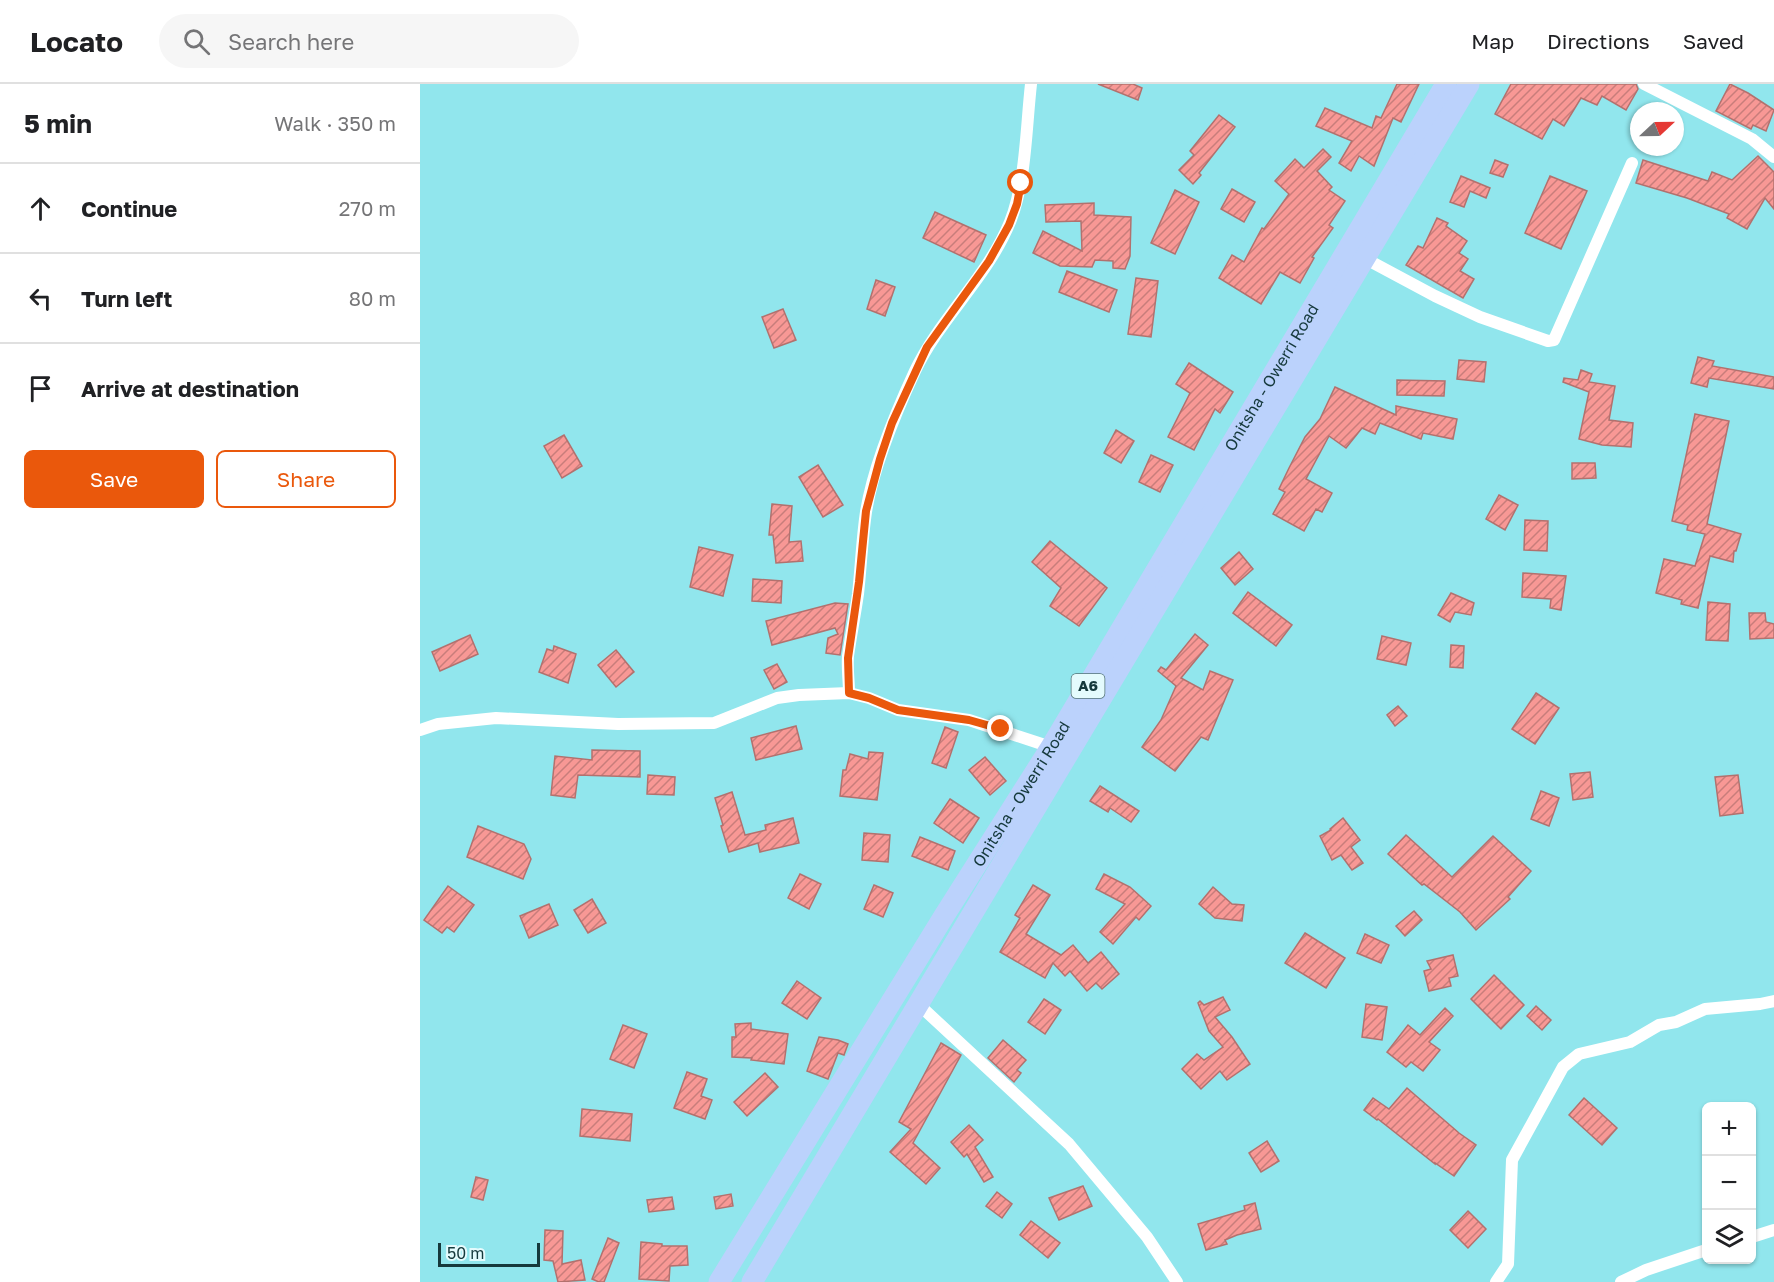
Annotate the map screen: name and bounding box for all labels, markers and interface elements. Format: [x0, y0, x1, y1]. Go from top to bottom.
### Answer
search box [159, 14, 579, 68]
text: Locato [30, 25, 123, 58]
icon: search [180, 25, 213, 58]
text: Search here [228, 28, 354, 55]
text: Map [1471, 28, 1514, 54]
text: Directions [1547, 28, 1650, 54]
text: Saved [1683, 28, 1744, 54]
north arrow [1630, 102, 1684, 156]
text: 5 min [24, 108, 92, 139]
text: Walk · 350 m [274, 111, 396, 135]
route start [1007, 169, 1033, 195]
icon: ahead [24, 192, 57, 225]
text: Continue [81, 195, 177, 222]
text: 270 m [339, 196, 396, 220]
icon: left [24, 282, 57, 315]
text: Turn left [81, 285, 172, 312]
text: 80 m [349, 286, 396, 310]
street label: Onitsha - Owerri Road [1220, 300, 1323, 455]
icon: arrive [24, 372, 57, 405]
text: Arrive at destination [81, 375, 299, 402]
button: Save [24, 450, 204, 508]
button: Share [216, 450, 396, 508]
road number: A6 [1072, 674, 1104, 698]
route end [987, 715, 1013, 741]
street label: Onitsha - Owerri Road [968, 718, 1074, 870]
map controls [1702, 1102, 1756, 1264]
button: + [1702, 1102, 1756, 1156]
button: − [1702, 1156, 1756, 1210]
button: layers [1702, 1210, 1756, 1264]
scale bar [438, 1240, 540, 1268]
text: 50 m [447, 1243, 484, 1263]

